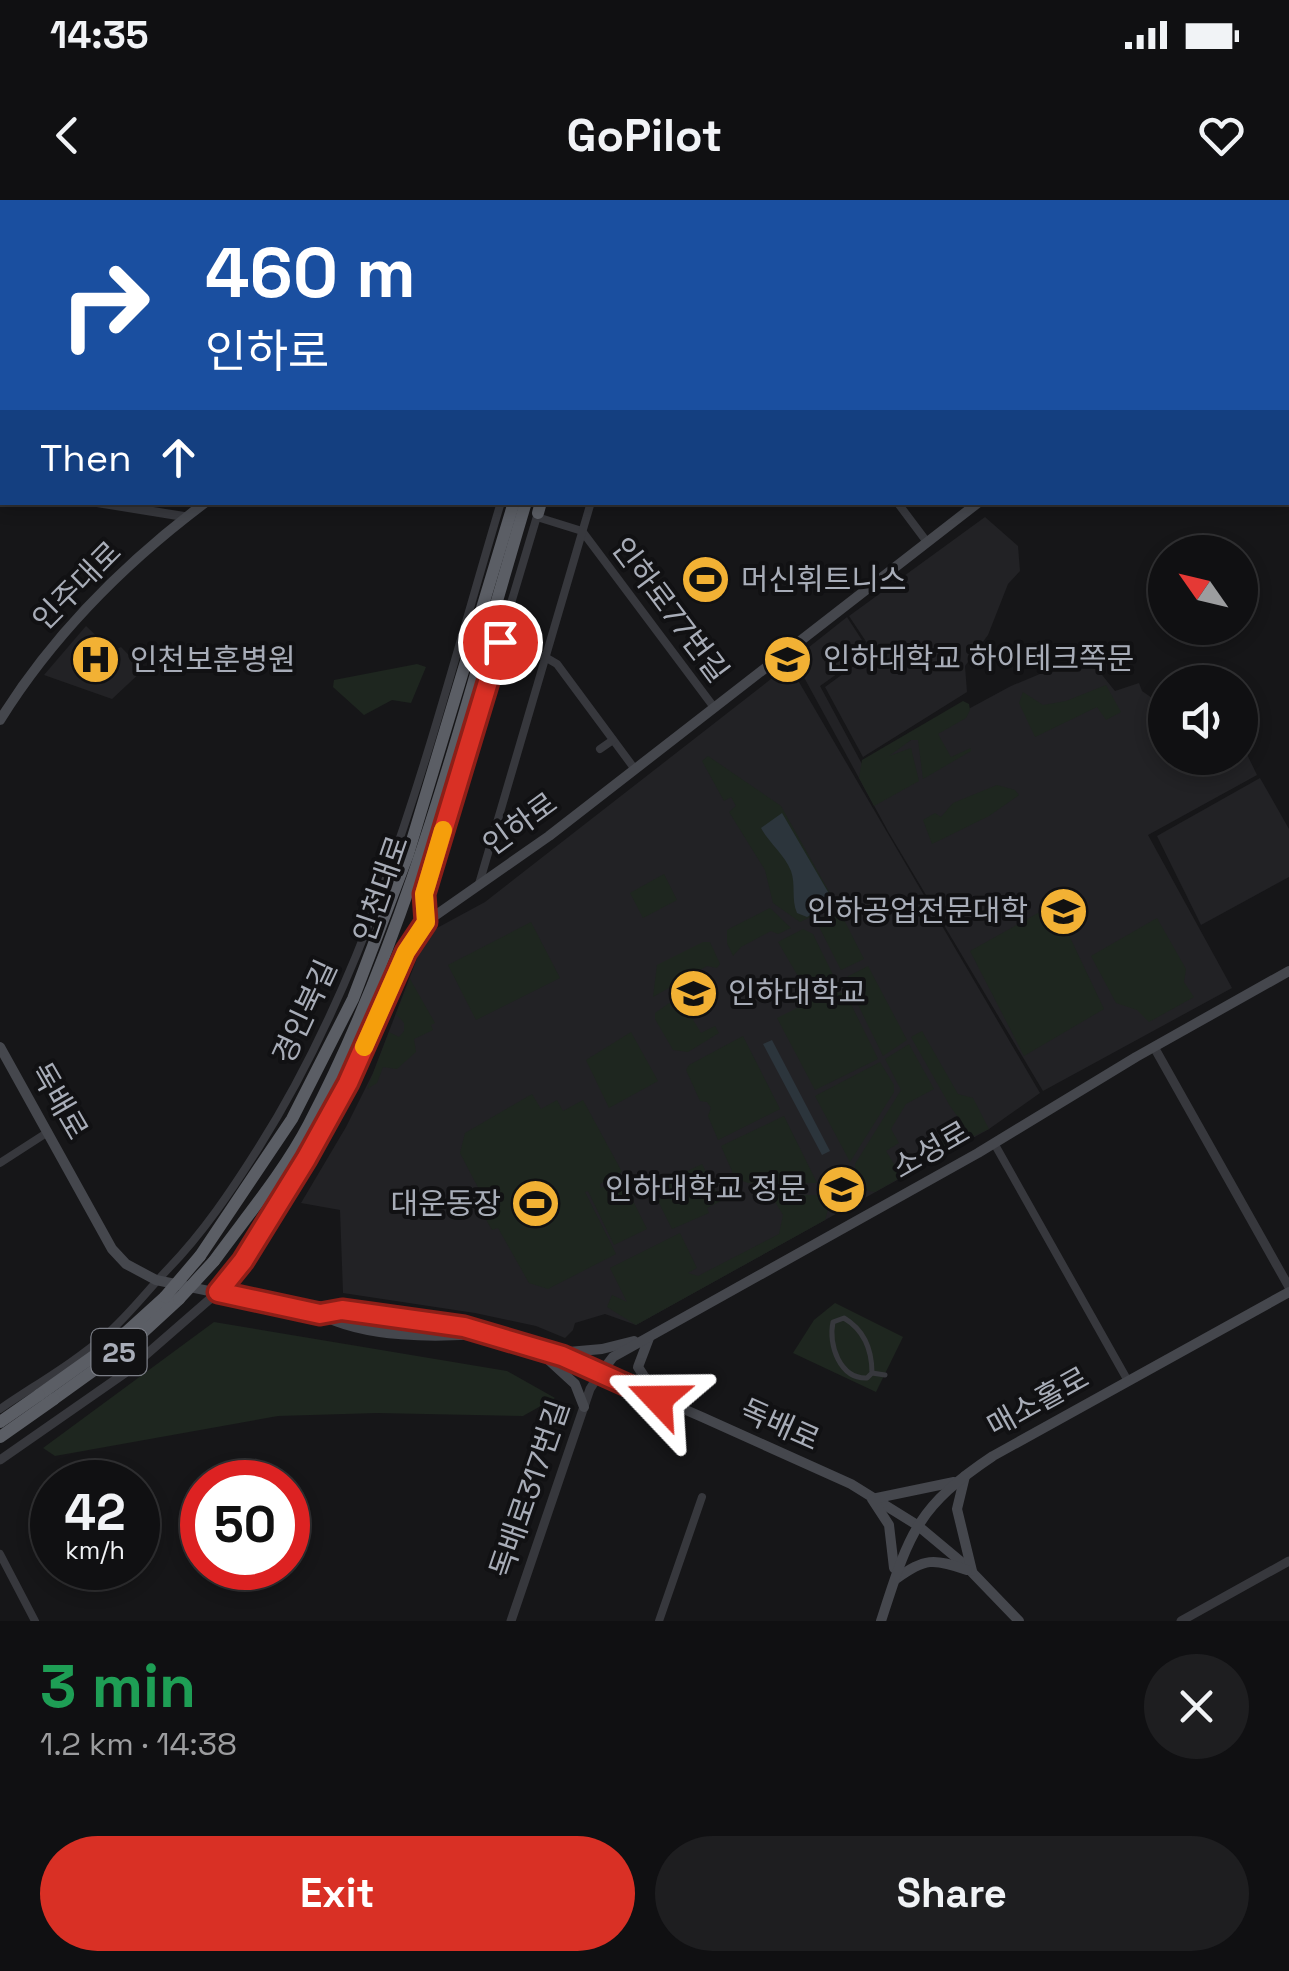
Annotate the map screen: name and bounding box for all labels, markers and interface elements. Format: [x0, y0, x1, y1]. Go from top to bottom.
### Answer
text: 14:35 [50, 11, 149, 59]
text: GoPilot [567, 107, 722, 164]
icon: back [40, 108, 95, 163]
icon: heart [1194, 108, 1249, 163]
text: 460 m [205, 228, 416, 317]
icon: right [40, 240, 170, 370]
text: 인하로 [205, 323, 329, 380]
icon: ahead [151, 430, 206, 485]
text: Then [40, 434, 131, 482]
street label: 인하로77번길 [603, 529, 738, 690]
street label: 인주대로 [24, 533, 129, 638]
north arrow [1148, 535, 1258, 645]
map controls [1148, 535, 1258, 775]
sports icon: 머신휘트니스 [680, 554, 732, 606]
place label: 머신휘트니스 [741, 560, 907, 599]
pin [458, 600, 543, 685]
icon: arrive [473, 615, 528, 670]
school or university icon: 인하대학교 하이테크쪽문 [762, 633, 814, 685]
hospital icon: 인천보훈병원 [69, 634, 121, 686]
place label: 인하대학교 하이테크쪽문 [823, 639, 1134, 678]
place label: 인천보훈병원 [130, 640, 296, 679]
button: sound [1148, 665, 1258, 775]
street label: 인하로 [475, 783, 565, 864]
street label: 인천대로 [344, 830, 417, 947]
school or university icon: 인하공업전문대학 [1037, 885, 1089, 937]
place label: 인하공업전문대학 [807, 891, 1028, 930]
street label: 경인북길 [264, 954, 346, 1070]
school or university icon: 인하대학교 [667, 967, 719, 1019]
place label: 인하대학교 [728, 973, 866, 1012]
street label: 독배로 [22, 1055, 97, 1146]
street label: 소성로 [885, 1112, 976, 1187]
school or university icon: 인하대학교 정문 [815, 1163, 867, 1215]
place label: 인하대학교 정문 [605, 1169, 806, 1208]
sports icon: 대운동장 [510, 1178, 562, 1230]
place label: 대운동장 [391, 1184, 501, 1223]
road number: 25 [92, 1329, 146, 1375]
position arrow [606, 1347, 710, 1451]
street label: 매소홀로 [980, 1358, 1095, 1445]
street label: 독배로 [734, 1390, 826, 1459]
street label: 독배로317번길 [481, 1395, 578, 1583]
speed limit sign: 50 [180, 1460, 310, 1590]
text: 42 [64, 1481, 126, 1545]
text: km/h [65, 1534, 125, 1566]
text: 3 min [40, 1648, 196, 1725]
button: close [1144, 1654, 1249, 1759]
text: 1.2 km · 14:38 [40, 1724, 237, 1764]
button: Exit [40, 1836, 635, 1951]
button: Share [655, 1836, 1249, 1951]

